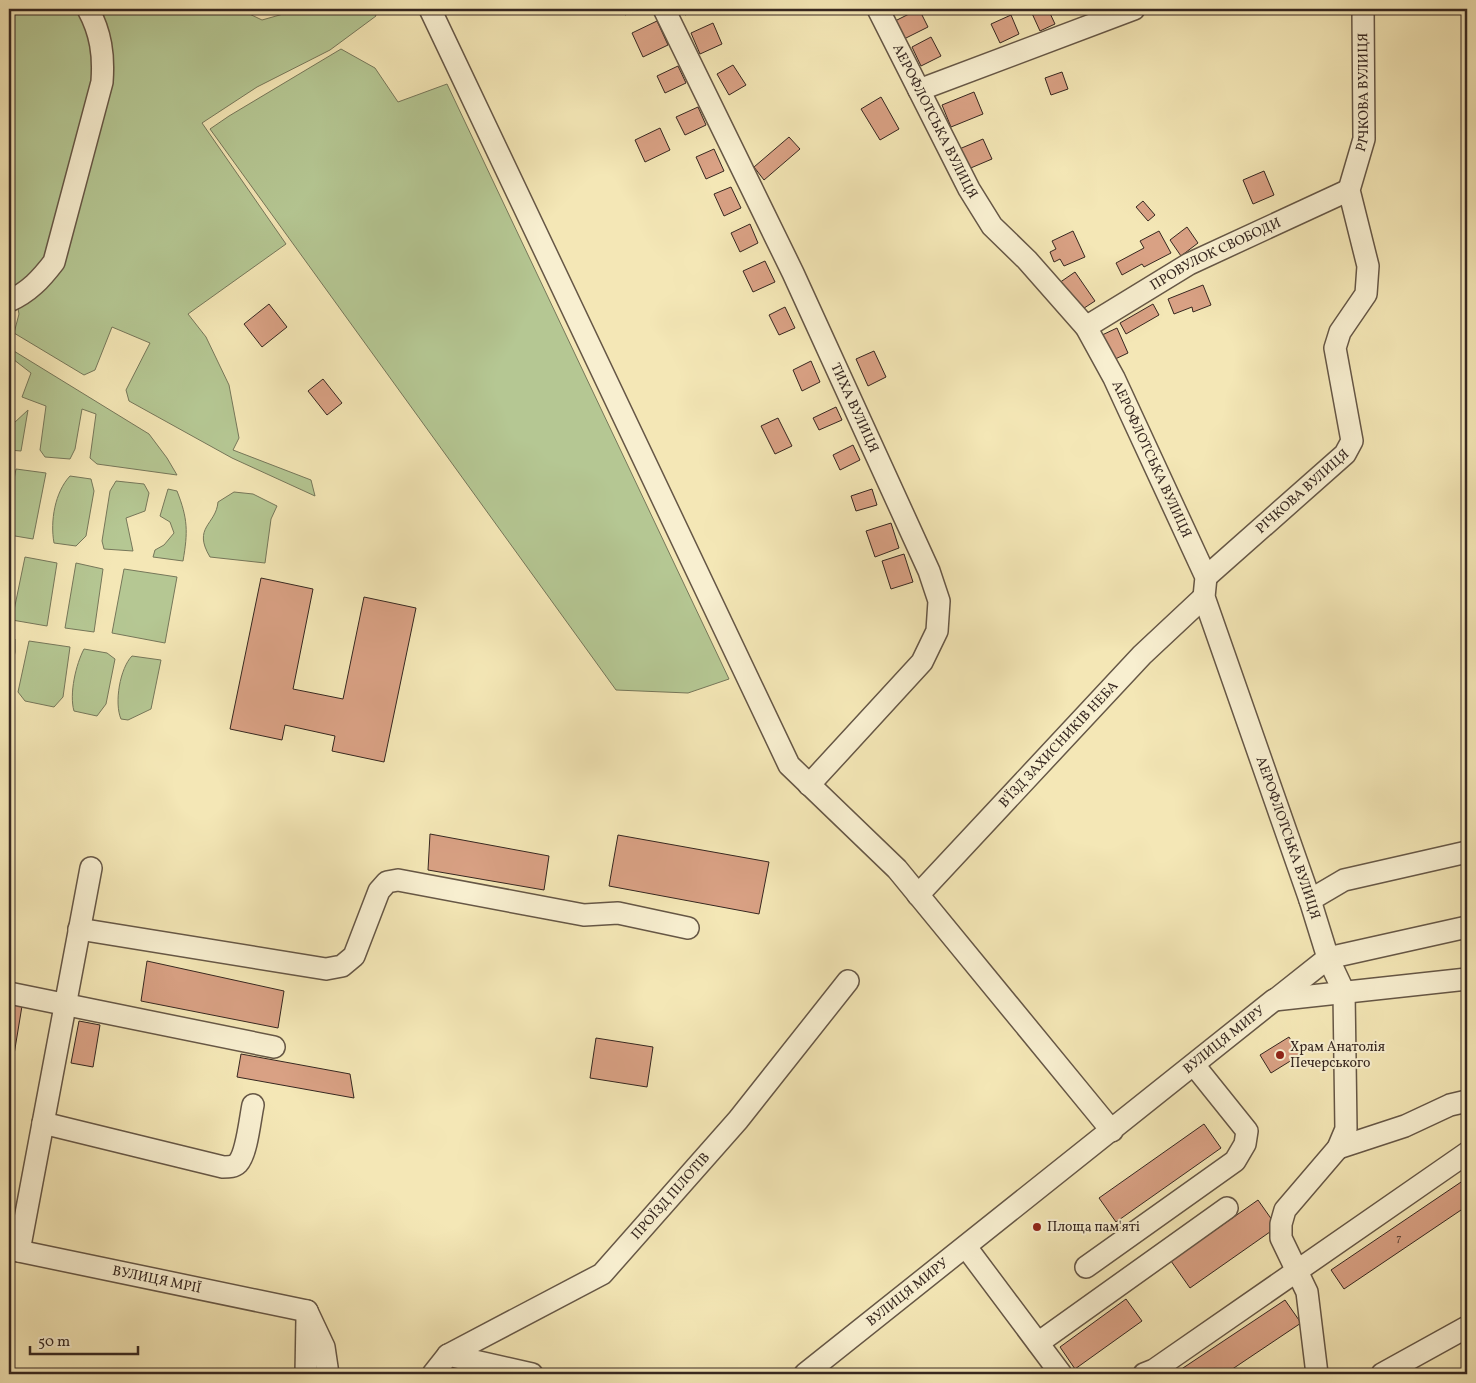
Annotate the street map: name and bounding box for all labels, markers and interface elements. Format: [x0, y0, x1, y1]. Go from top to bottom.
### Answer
street label: РІЧКОВА ВУЛИЦЯ [1351, 33, 1374, 154]
street label: АЕРОФЛОТСЬКА ВУЛИЦЯ [888, 41, 982, 202]
street label: ПРОВУЛОК СВОБОДИ [1147, 213, 1284, 295]
street label: ТИХА ВУЛИЦЯ [826, 360, 883, 456]
street label: АЕРОФЛОТСЬКА ВУЛИЦЯ [1107, 378, 1196, 541]
street label: РІЧКОВА ВУЛИЦЯ [1252, 445, 1353, 538]
street label: В'ЇЗД ЗАХИСНИКІВ НЕБА [995, 677, 1123, 812]
street label: АЕРОФЛОТСЬКА ВУЛИЦЯ [1251, 754, 1325, 922]
street label: ВУЛИЦЯ МИРУ [1179, 1001, 1269, 1078]
place label: Храм Анатолія Печерського [1290, 1038, 1385, 1073]
marker: Храм Анатолія Печерського [1274, 1049, 1286, 1061]
street label: ПРОЇЗД ПІЛОТІВ [627, 1148, 714, 1244]
place label: Площа пам'яті [1047, 1218, 1140, 1237]
marker: Площа пам'яті [1031, 1221, 1043, 1233]
house number: 7 [1396, 1231, 1402, 1246]
street label: ВУЛИЦЯ МИРУ [862, 1254, 952, 1331]
street label: ВУЛИЦЯ МРІЇ [111, 1261, 203, 1298]
scale bar [30, 1323, 138, 1355]
text: 50 m [38, 1332, 70, 1353]

